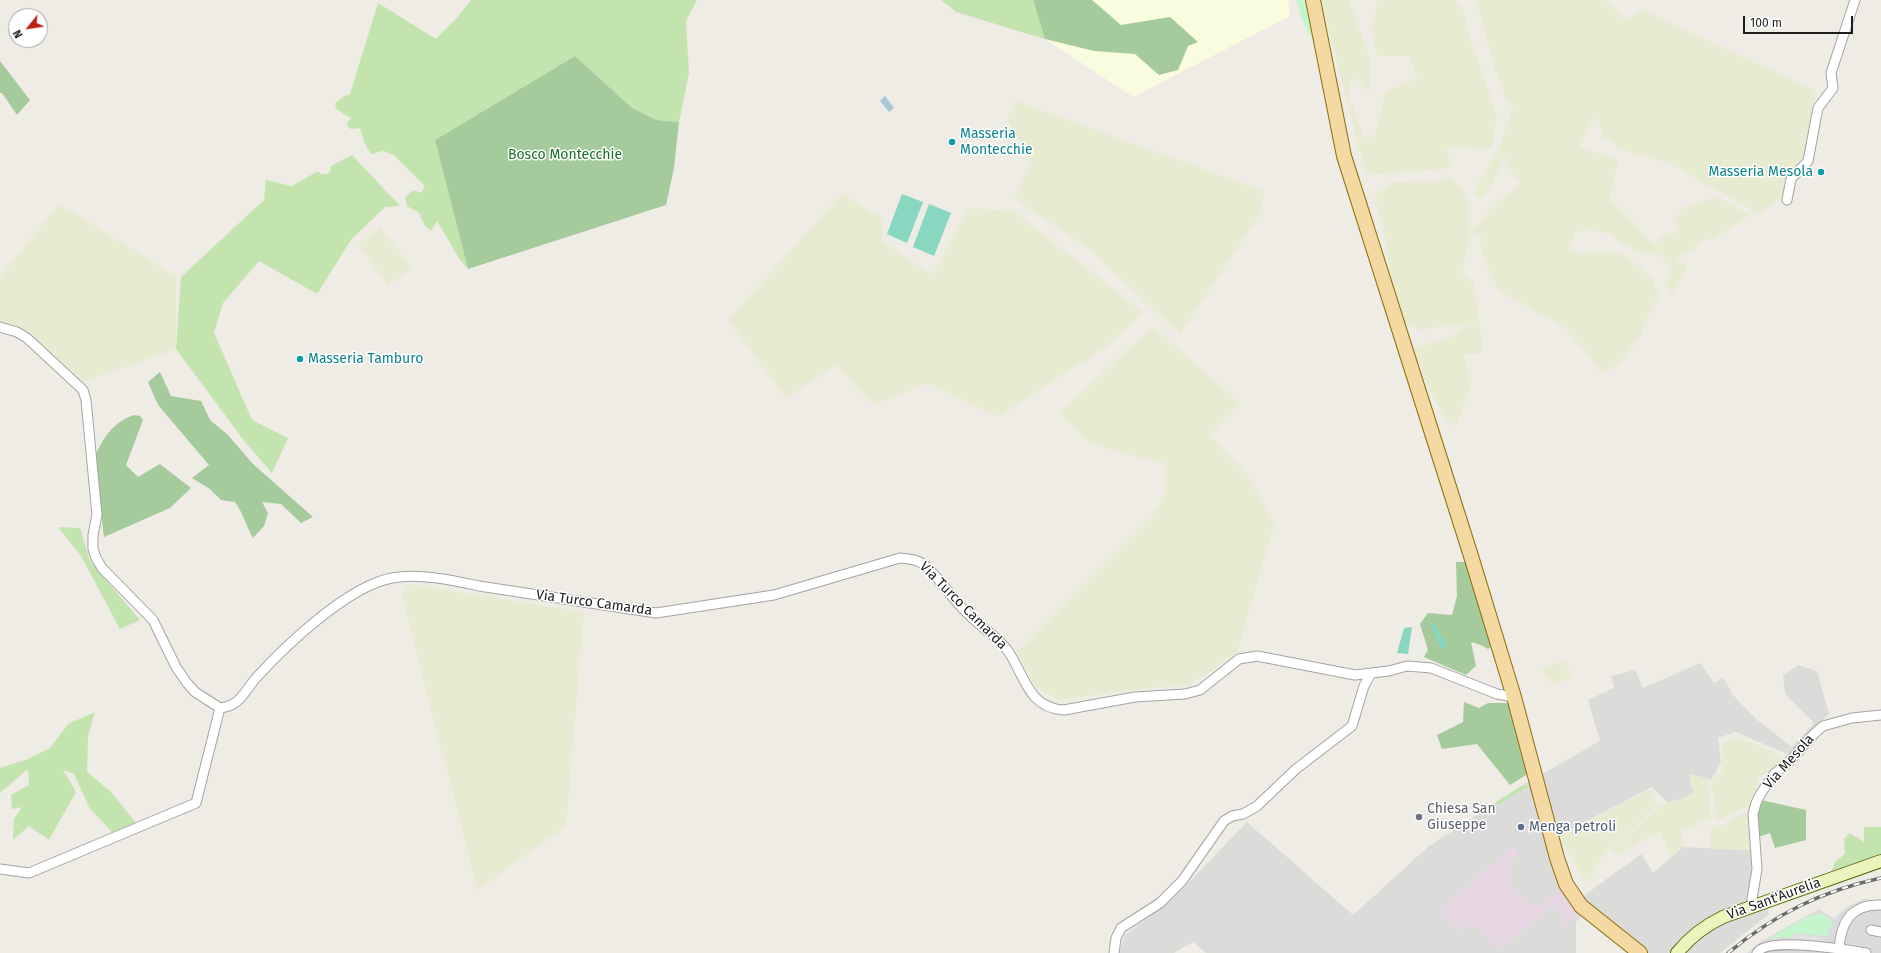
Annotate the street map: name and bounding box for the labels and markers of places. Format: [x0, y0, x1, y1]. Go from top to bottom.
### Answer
place label: Masseria Montecchie [960, 126, 1033, 158]
marker: Masseria Montecchie [947, 137, 957, 147]
place label: Masseria Mesola [1709, 164, 1813, 180]
marker: Masseria Mesola [1816, 167, 1826, 177]
place label: Masseria Tamburo [308, 351, 423, 367]
marker: Masseria Tamburo [295, 354, 305, 364]
place label: Chiesa San Giuseppe [1427, 801, 1496, 834]
marker: Chiesa San Giuseppe [1414, 812, 1424, 822]
place label: Menga petroli [1529, 819, 1616, 835]
marker: Menga petroli [1516, 822, 1526, 832]

